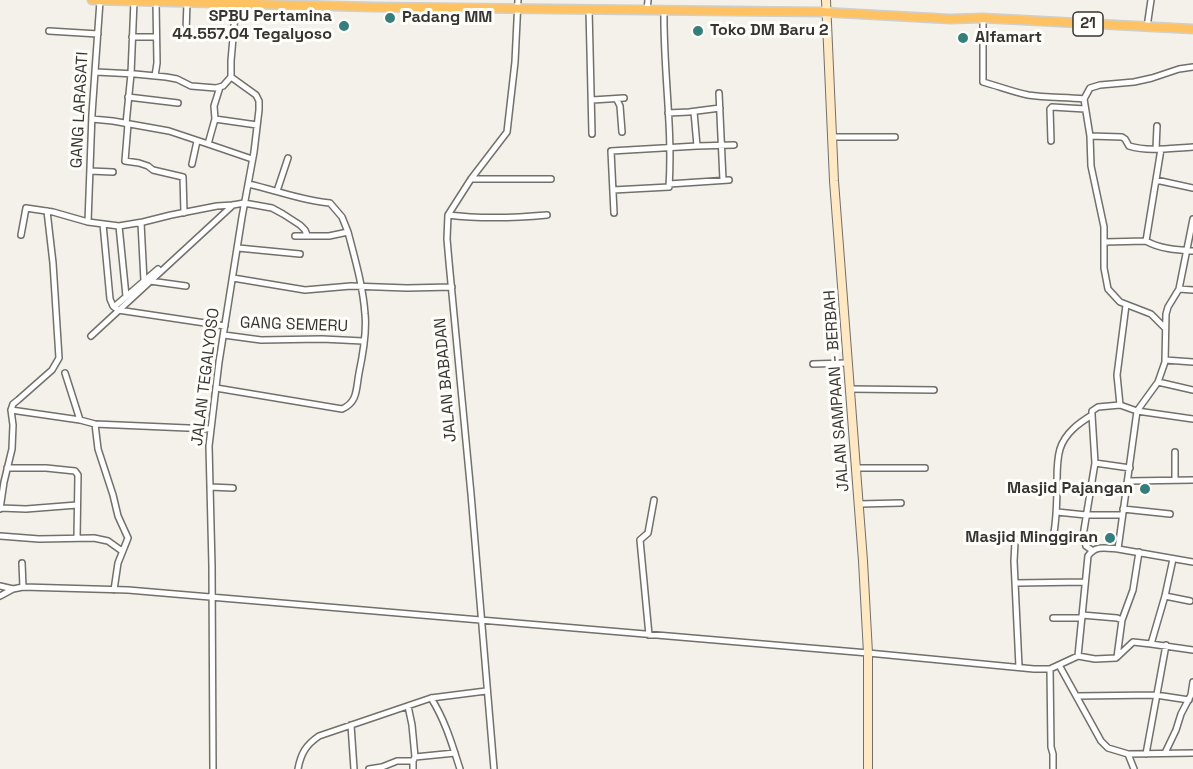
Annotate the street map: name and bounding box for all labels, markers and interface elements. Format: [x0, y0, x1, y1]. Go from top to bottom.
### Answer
place label: SPBU Pertamina 44.557.04 Tegalyoso [172, 7, 332, 45]
place label: Padang MM [402, 8, 492, 28]
marker: Padang MM [383, 11, 397, 25]
road number: 21 [1073, 12, 1103, 36]
marker: SPBU Pertamina 44.557.04 Tegalyoso [337, 19, 351, 33]
place label: Toko DM Baru 2 [710, 21, 829, 41]
marker: Toko DM Baru 2 [691, 24, 705, 38]
place label: Alfamart [975, 28, 1042, 48]
marker: Alfamart [956, 31, 970, 45]
street label: GANG LARASATI [67, 51, 93, 169]
street label: JALAN SAMPAAN - BERBAH [820, 290, 854, 492]
street label: JALAN TEGALYOSO [188, 307, 224, 447]
street label: GANG SEMERU [240, 314, 348, 336]
street label: JALAN BABADAN [431, 317, 461, 443]
place label: Masjid Pajangan [1007, 479, 1133, 499]
marker: Masjid Pajangan [1138, 482, 1152, 496]
place label: Masjid Minggiran [965, 528, 1098, 548]
marker: Masjid Minggiran [1103, 531, 1117, 545]

